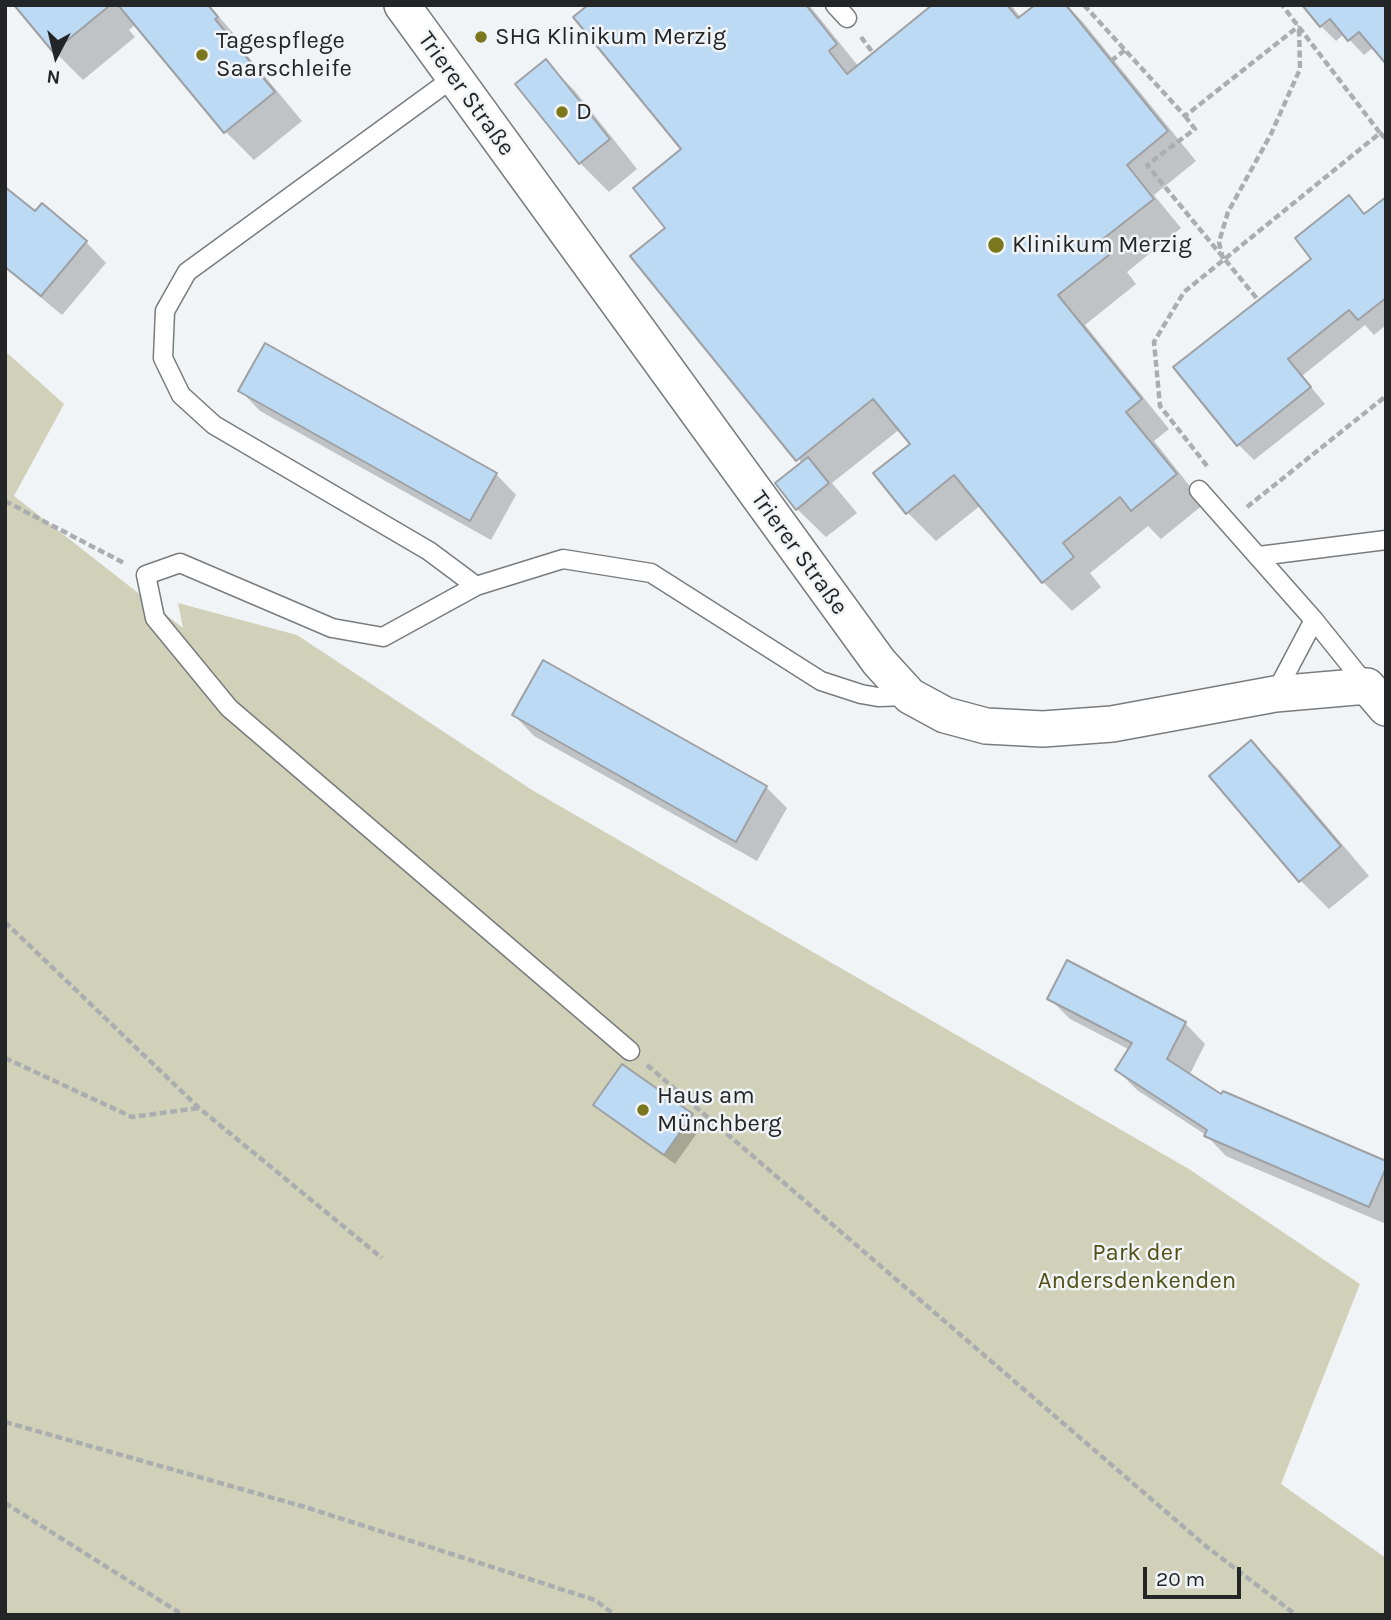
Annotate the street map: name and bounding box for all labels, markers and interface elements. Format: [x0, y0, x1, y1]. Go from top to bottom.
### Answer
north arrow [21, 21, 91, 91]
place label: SHG Klinikum Merzig [495, 23, 726, 51]
street label: Trierer Straße [411, 26, 521, 162]
place label: Tagespflege Saarschleife [216, 27, 352, 83]
marker: SHG Klinikum Merzig [473, 29, 489, 45]
marker: Tagespflege Saarschleife [194, 47, 210, 63]
text: N [45, 65, 62, 89]
place label: D [576, 98, 592, 126]
marker: D [554, 104, 570, 120]
place label: Klinikum Merzig [1012, 231, 1192, 259]
marker: Klinikum Merzig [986, 235, 1006, 255]
street label: Trierer Straße [744, 485, 854, 621]
place label: Haus am Münchberg [657, 1082, 782, 1138]
marker: Haus am Münchberg [635, 1102, 651, 1118]
park label: Park der Andersdenkenden [1038, 1239, 1236, 1295]
scale bar [1146, 1554, 1244, 1598]
text: 20 m [1156, 1567, 1205, 1591]

